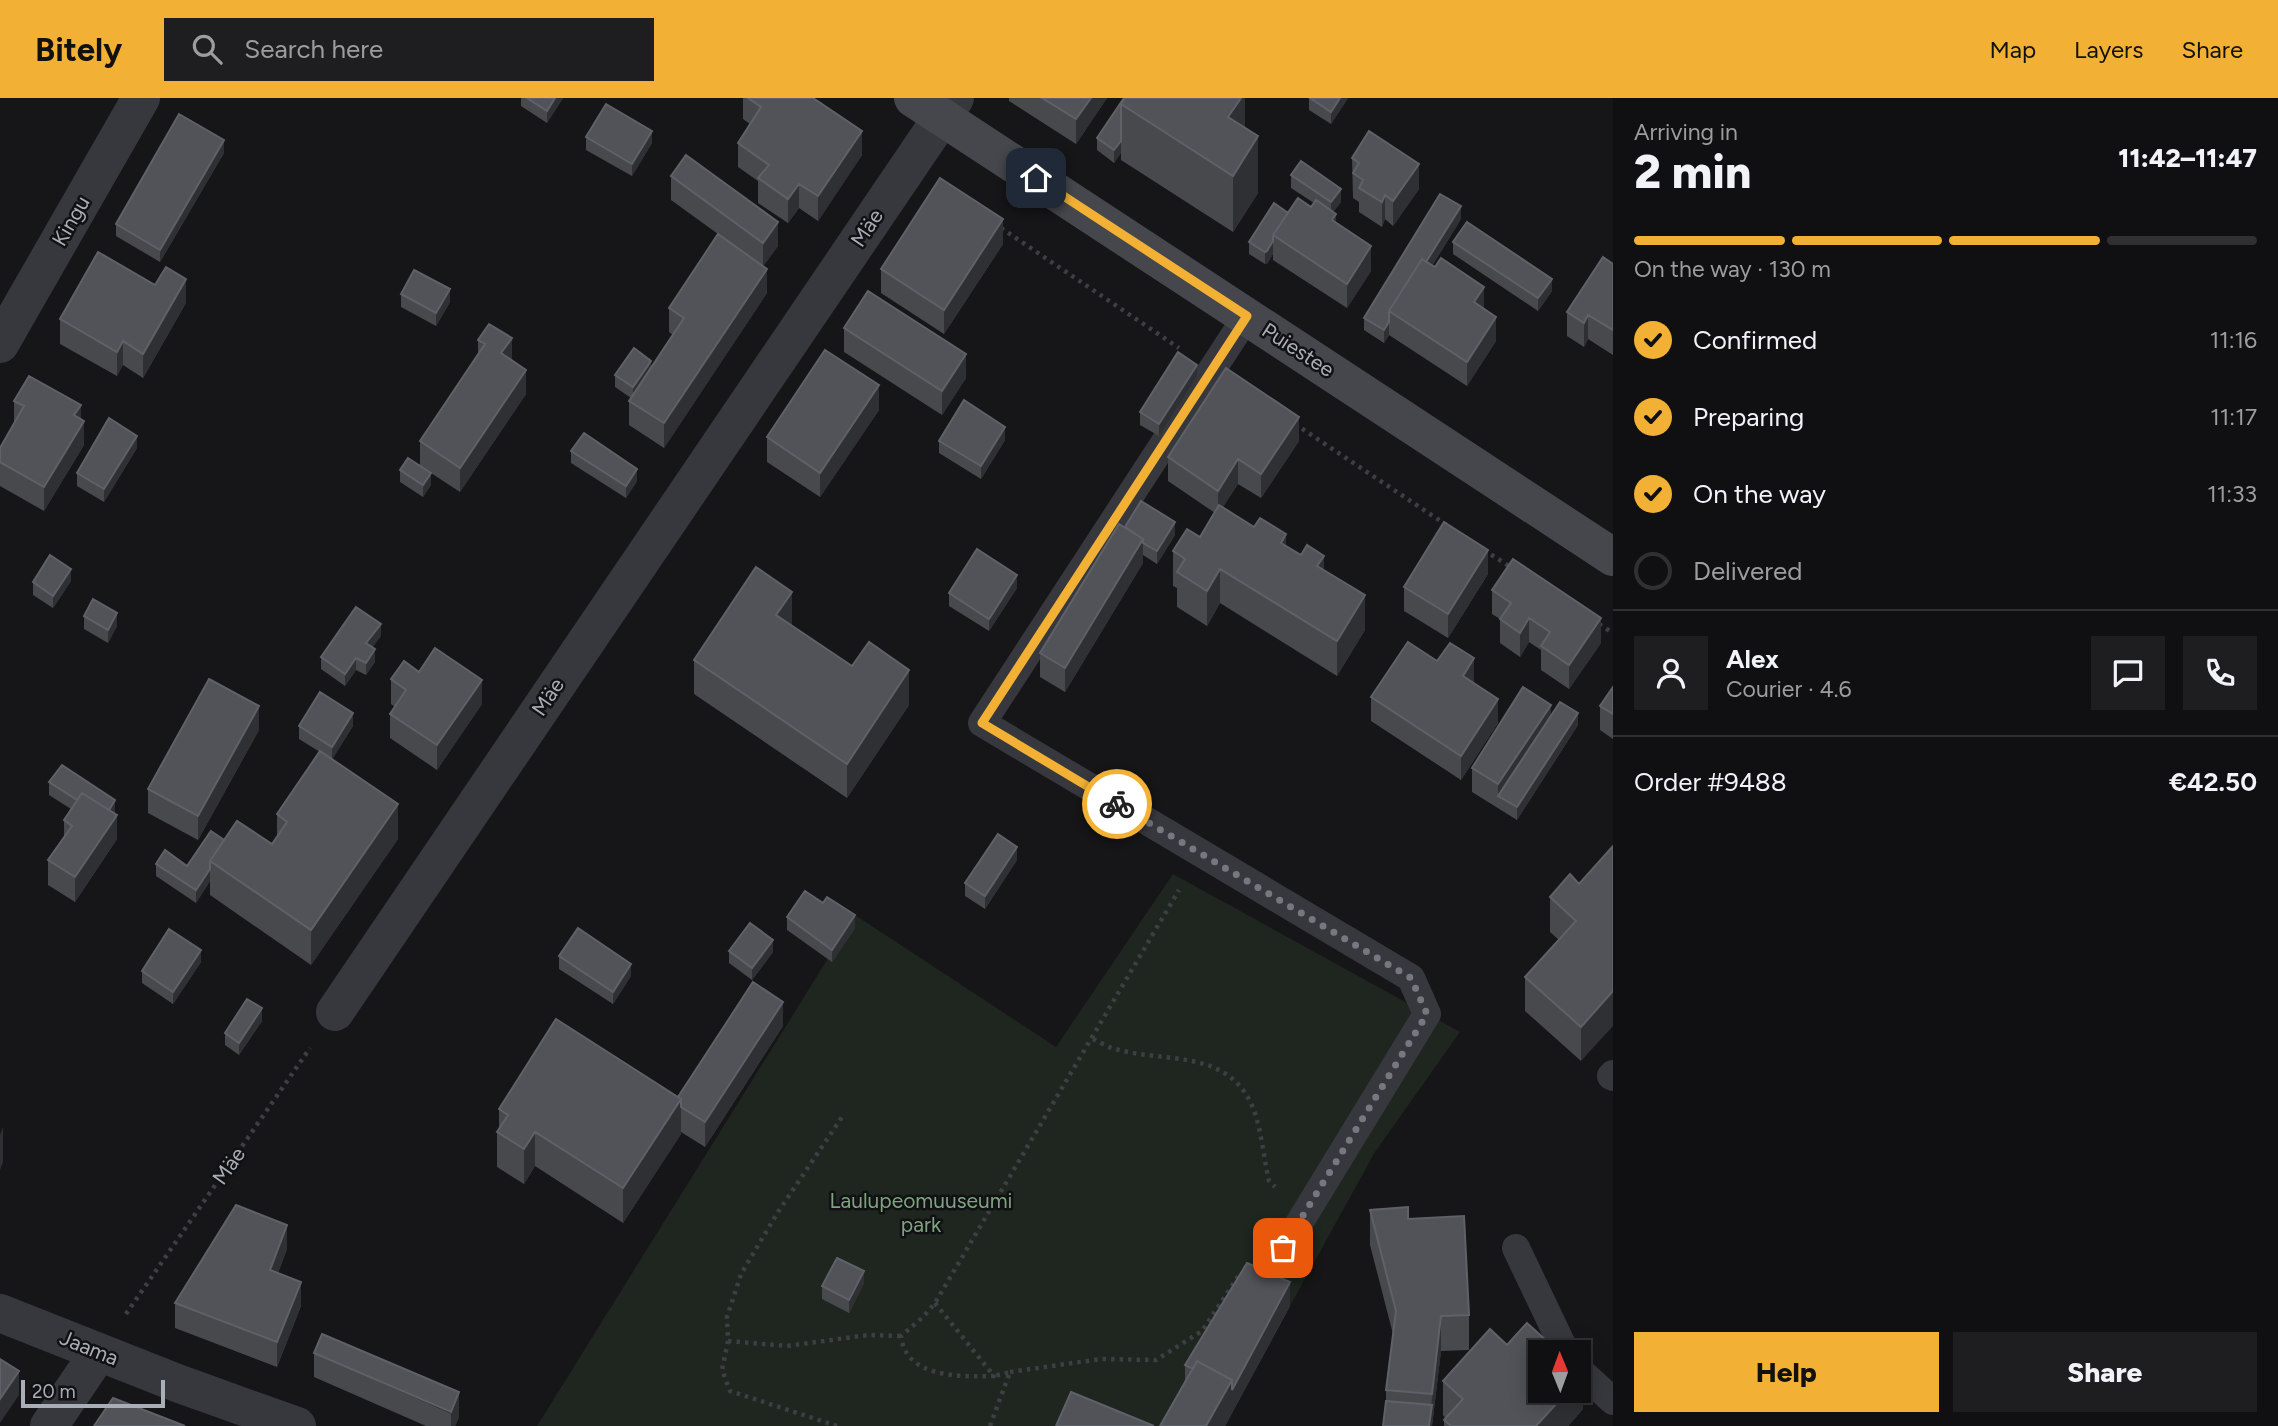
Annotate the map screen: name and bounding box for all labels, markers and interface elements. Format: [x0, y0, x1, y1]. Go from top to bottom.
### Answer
search box [164, 18, 654, 81]
text: Bitely [35, 30, 122, 69]
icon: search [188, 30, 226, 68]
text: Search here [244, 33, 383, 65]
text: Map [1989, 35, 2036, 64]
text: Layers [2074, 35, 2143, 64]
text: Share [2181, 35, 2243, 64]
text: Arriving in [1634, 118, 1738, 146]
text: 11:42–11:47 [2118, 142, 2257, 174]
text: 2 min [1634, 144, 1751, 200]
pin [1006, 148, 1066, 208]
icon: home [1017, 159, 1055, 197]
street label: Kingu [46, 191, 95, 250]
street label: Mäe [845, 204, 888, 251]
text: On the way · 130 m [1634, 255, 1831, 283]
street label: Puiestee [1258, 317, 1339, 382]
icon: check [1634, 321, 1672, 359]
text: Confirmed [1693, 324, 1817, 356]
text: 11:16 [2210, 326, 2257, 354]
icon: check [1634, 398, 1672, 436]
text: Preparing [1693, 401, 1804, 433]
text: 11:17 [2210, 403, 2257, 431]
icon: check [1634, 475, 1672, 513]
text: On the way [1693, 478, 1826, 510]
text: 11:33 [2207, 480, 2257, 508]
text: Delivered [1693, 555, 1802, 587]
button: person [1634, 636, 1708, 710]
button: chat [2091, 636, 2165, 710]
button: phone [2183, 636, 2257, 710]
text: Alex [1726, 643, 1779, 675]
street label: Mäe [526, 673, 569, 720]
text: Courier · 4.6 [1726, 675, 1852, 703]
text: Order #9488 [1634, 766, 1787, 798]
text: €42.50 [2169, 766, 2257, 798]
courier [1082, 769, 1152, 839]
icon: bike [1098, 785, 1136, 823]
street label: Mäe [207, 1142, 250, 1189]
park label: Laulupeomuuseumi park [830, 1188, 1012, 1237]
pin [1253, 1218, 1313, 1278]
icon: bag [1264, 1229, 1302, 1267]
street label: Jaama [56, 1325, 122, 1371]
button: Help [1634, 1332, 1939, 1412]
button: Share [1953, 1332, 2257, 1412]
north arrow [1528, 1340, 1591, 1404]
map controls [1528, 1340, 1591, 1403]
scale bar [21, 1377, 164, 1409]
text: 20 m [32, 1380, 76, 1403]

